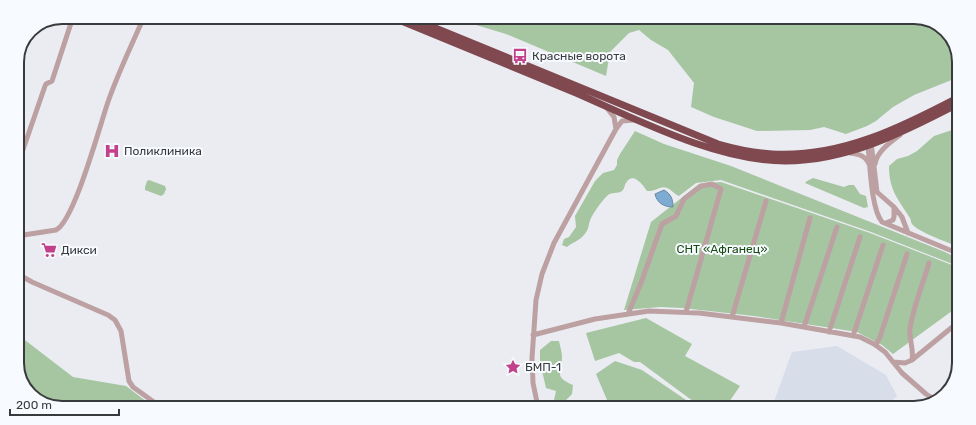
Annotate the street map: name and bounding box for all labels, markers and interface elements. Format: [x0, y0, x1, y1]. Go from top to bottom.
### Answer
bus stop icon: Красные ворота [511, 47, 529, 65]
place label: Красные ворота [532, 49, 626, 63]
hospital icon: Поликлиника [103, 142, 121, 160]
place label: Поликлиника [124, 144, 202, 158]
supermarket icon: Дикси [40, 241, 58, 259]
park label: СНТ «Афганец» [677, 242, 767, 256]
place label: Дикси [61, 243, 97, 257]
place icon: БМП-1 [504, 358, 522, 376]
place label: БМП-1 [525, 360, 561, 374]
scale bar [10, 391, 119, 417]
text: 200 m [16, 398, 52, 412]

